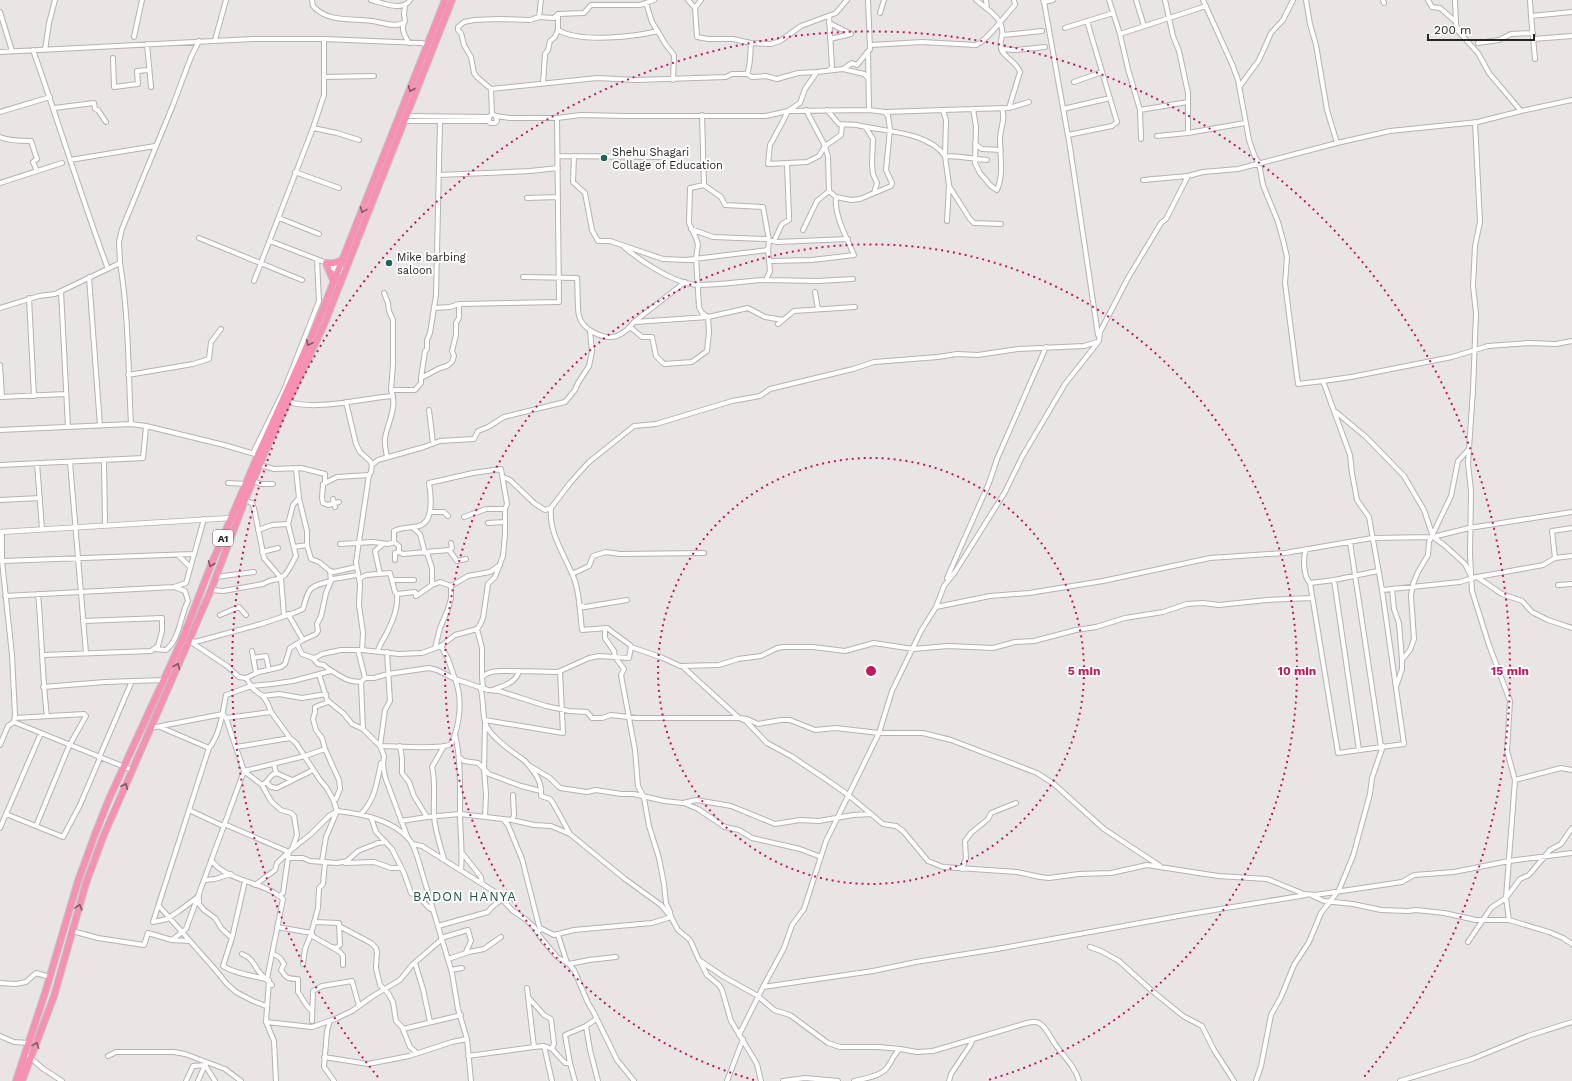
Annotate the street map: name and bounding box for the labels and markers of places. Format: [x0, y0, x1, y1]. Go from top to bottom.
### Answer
place label: Shehu Shagari Collage of Education [612, 146, 723, 172]
marker: Shehu Shagari Collage of Education [599, 153, 609, 163]
place label: Mike barbing saloon [397, 251, 466, 277]
marker: Mike barbing saloon [384, 258, 394, 268]
centre of rings [864, 664, 878, 678]

